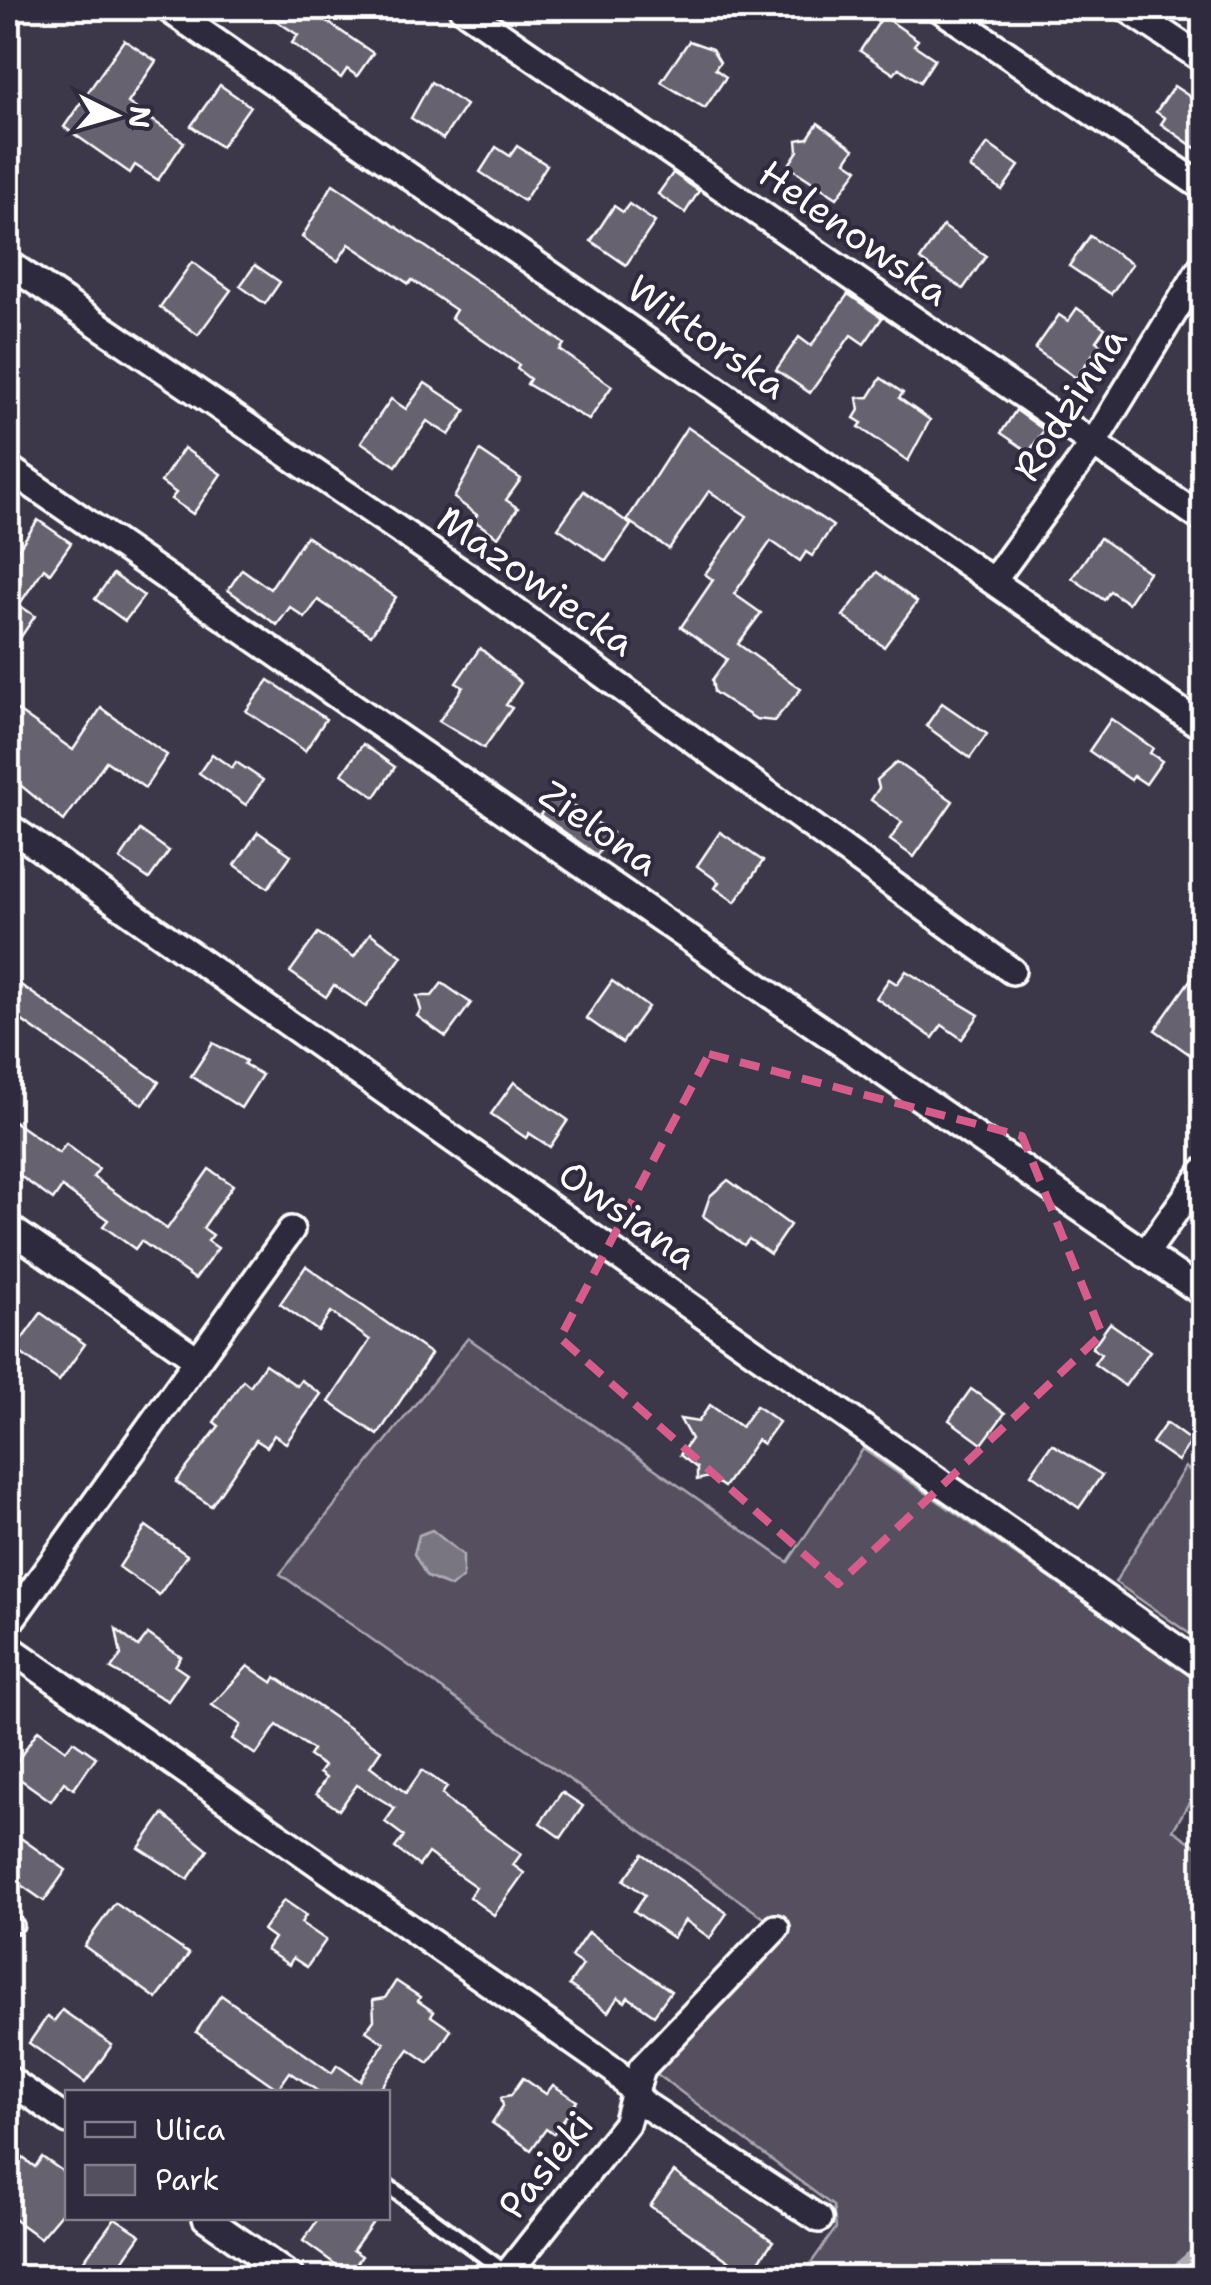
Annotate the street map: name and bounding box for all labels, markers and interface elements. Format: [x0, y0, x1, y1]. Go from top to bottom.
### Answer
north arrow [65, 65, 165, 165]
text: N [120, 104, 160, 130]
street label: Helenowska [749, 148, 960, 317]
street label: Wiktorska [617, 263, 798, 411]
street label: Rodzinna [1001, 317, 1139, 491]
street label: Mazowiecka [427, 493, 646, 668]
street label: Zielona [529, 768, 669, 887]
street label: Owsiana [549, 1148, 708, 1281]
legend [65, 2090, 390, 2220]
street label: Pasieki [487, 2100, 605, 2229]
text: Ulica [155, 2109, 225, 2150]
text: Park [155, 2159, 219, 2200]

